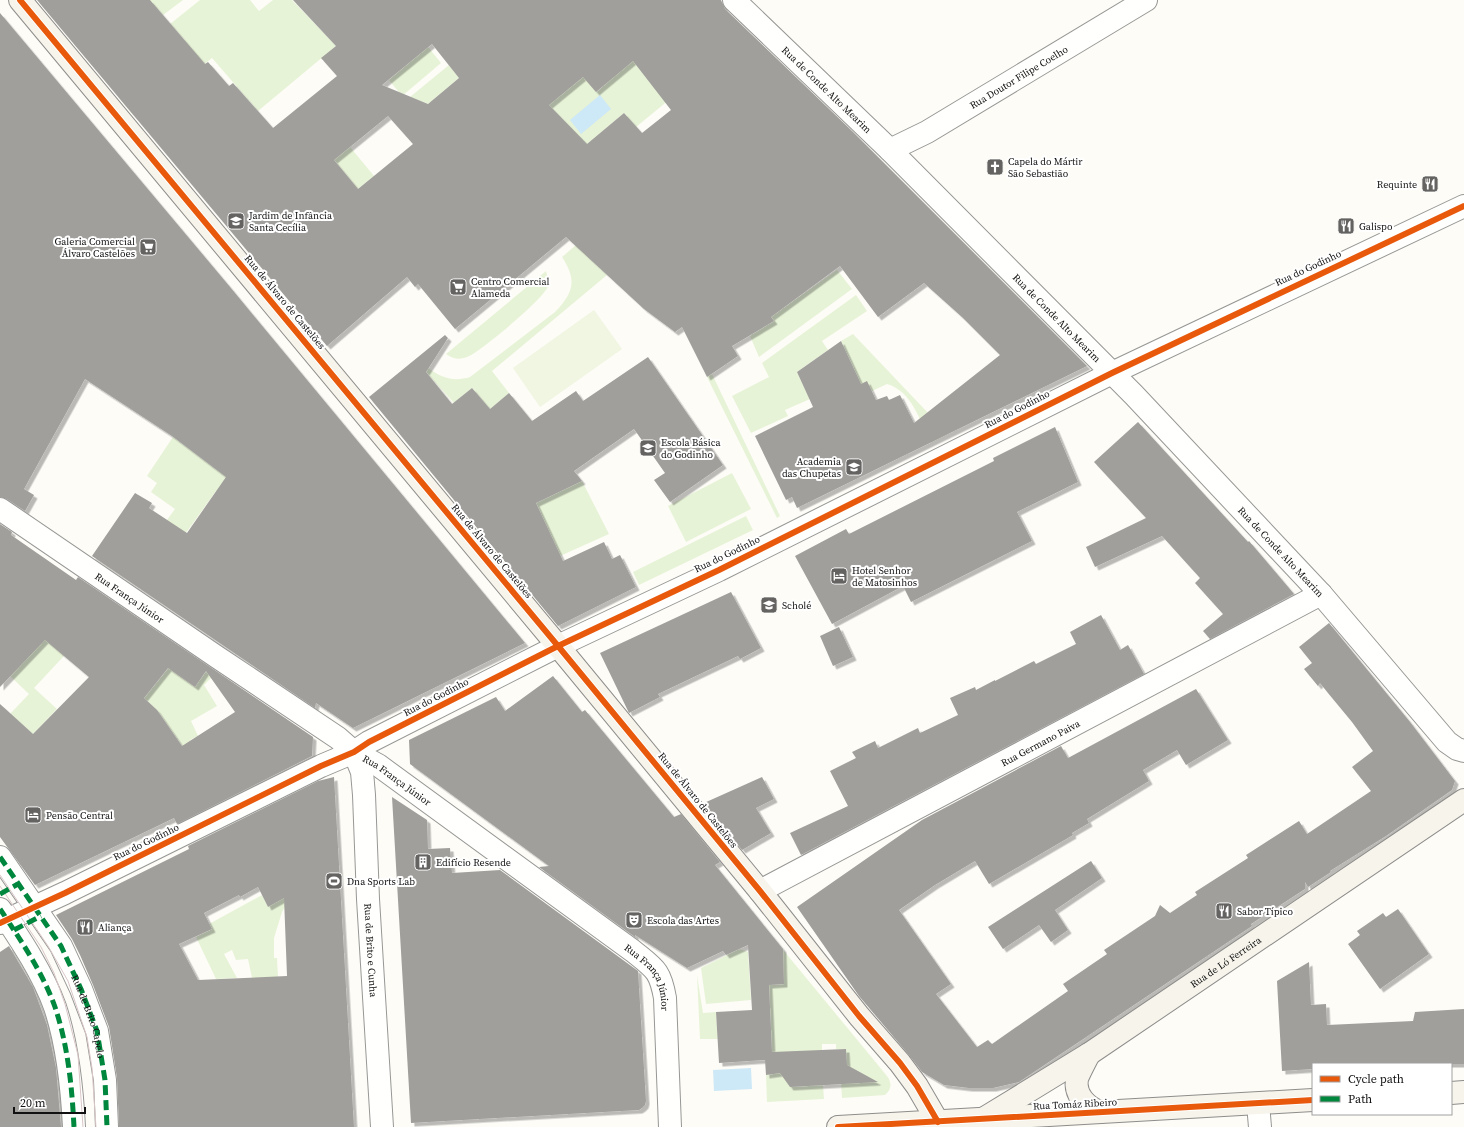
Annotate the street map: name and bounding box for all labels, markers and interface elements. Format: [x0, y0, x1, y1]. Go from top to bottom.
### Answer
street label: Rua Doutor Filipe Coelho [967, 42, 1070, 111]
street label: Rua de Conde Alto Mearim [779, 43, 875, 136]
place label: Capela do Mártir São Sebastião [1008, 155, 1083, 180]
church icon: Capela do Mártir São Sebastião [985, 157, 1005, 177]
restaurant icon: Requinte [1420, 174, 1440, 194]
place label: Requinte [1377, 178, 1417, 191]
place label: Jardim de Infância Santa Cecília [248, 209, 333, 234]
school or university icon: Jardim de Infância Santa Cecília [226, 211, 246, 231]
restaurant icon: Galispo [1336, 216, 1356, 236]
place label: Galispo [1359, 220, 1393, 233]
place label: Galeria Comercial Álvaro Castelões [54, 235, 135, 260]
supermarket icon: Galeria Comercial Álvaro Castelões [138, 237, 158, 257]
street label: Rua do Godinho [1273, 247, 1344, 289]
street label: Rua de Álvaro de Castelões [242, 252, 328, 352]
street label: Rua de Conde Alto Mearim [1010, 271, 1104, 365]
place label: Centro Comercial Alameda [471, 275, 550, 300]
supermarket icon: Centro Comercial Alameda [448, 277, 468, 297]
street label: Rua do Godinho [982, 387, 1052, 431]
place label: Escola Básica do Godinho [661, 436, 722, 461]
school or university icon: Escola Básica do Godinho [638, 438, 658, 458]
place label: Academia das Chupetas [782, 455, 842, 480]
school or university icon: Academia das Chupetas [844, 457, 864, 477]
street label: Rua de Álvaro de Castelões [449, 501, 535, 601]
street label: Rua de Conde Alto Mearim [1235, 503, 1327, 600]
street label: Rua do Godinho [692, 532, 763, 576]
place label: Hotel Senhor de Matosinhos [852, 564, 917, 589]
hotel icon: Hotel Senhor de Matosinhos [829, 566, 849, 586]
street label: Rua França Júnior [93, 569, 167, 626]
school or university icon: Scholé [759, 595, 779, 615]
place label: Scholé [782, 599, 811, 612]
street label: Rua do Godinho [401, 675, 471, 719]
street label: Rua Germano Paiva [998, 716, 1083, 769]
street label: Rua de Álvaro de Castelões [655, 750, 741, 850]
street label: Rua França Júnior [361, 752, 435, 809]
hotel icon: Pensão Central [23, 805, 43, 825]
place label: Pensão Central [46, 809, 113, 822]
street label: Rua do Godinho [111, 820, 182, 864]
building icon: Edifício Resende [413, 852, 433, 872]
place label: Edifício Resende [436, 856, 511, 869]
sports icon: Dna Sports Lab [324, 871, 344, 891]
place label: Dna Sports Lab [347, 875, 415, 888]
restaurant icon: Sabor Típico [1214, 901, 1234, 921]
street label: Rua de Brito e Cunha [362, 903, 381, 998]
place label: Sabor Típico [1237, 905, 1293, 918]
theatre icon: Escola das Artes [624, 910, 644, 930]
place label: Escola das Artes [647, 914, 719, 927]
restaurant icon: Aliança [75, 917, 95, 937]
place label: Aliança [98, 921, 133, 934]
street label: Rua de Ló Ferreira [1187, 933, 1264, 990]
street label: Rua França Júnior [622, 940, 672, 1012]
street label: Rua de Brito Capelo [69, 972, 108, 1060]
legend [1312, 1063, 1452, 1115]
text: Cycle path [1348, 1071, 1404, 1087]
scale bar [14, 1089, 85, 1115]
text: Path [1348, 1091, 1372, 1107]
text: 20 m [20, 1095, 46, 1111]
street label: Rua Tomáz Ribeiro [1033, 1095, 1118, 1113]

